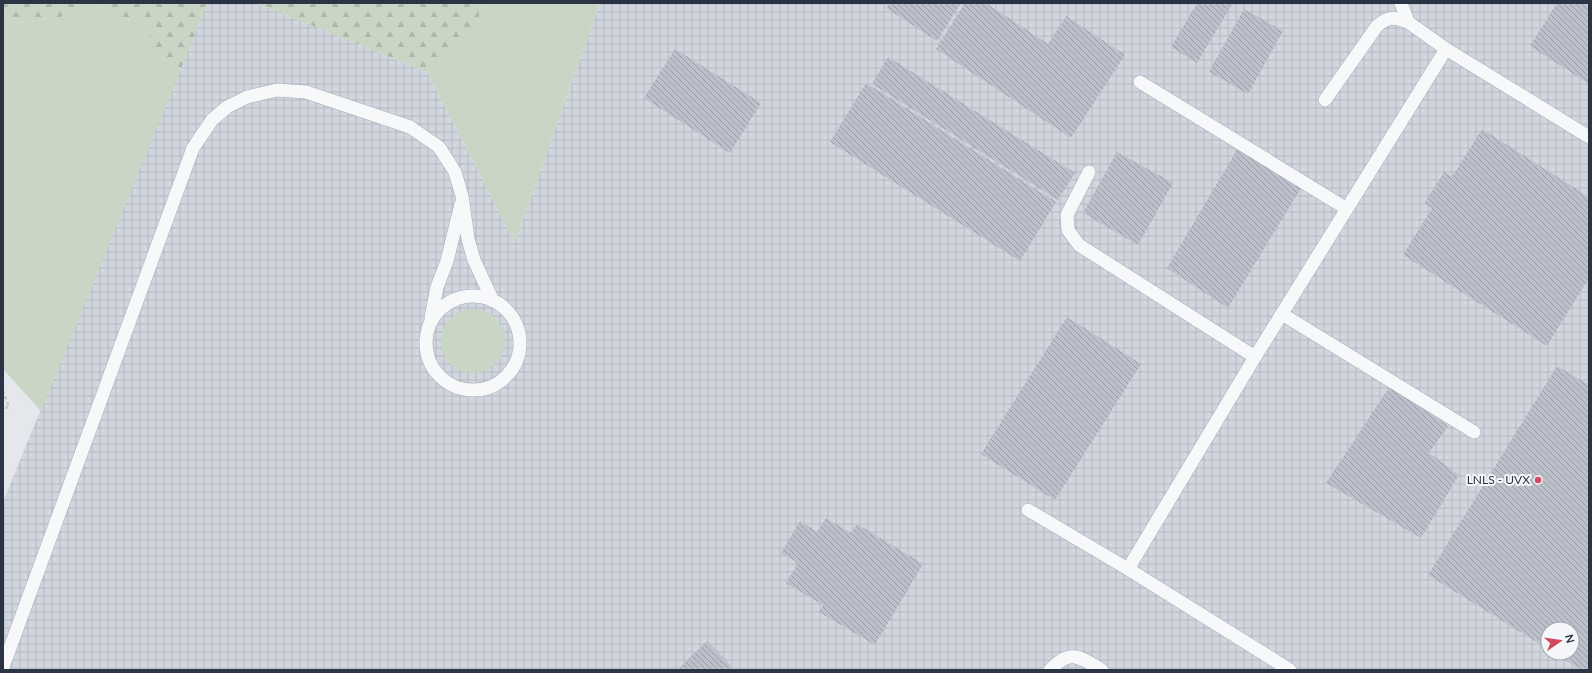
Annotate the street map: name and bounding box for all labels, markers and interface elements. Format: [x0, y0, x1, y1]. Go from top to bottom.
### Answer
place label: LNLS - UVX [1467, 472, 1530, 487]
marker: LNLS - UVX [1533, 475, 1543, 485]
north arrow [1540, 621, 1580, 661]
text: N [1563, 633, 1578, 644]

